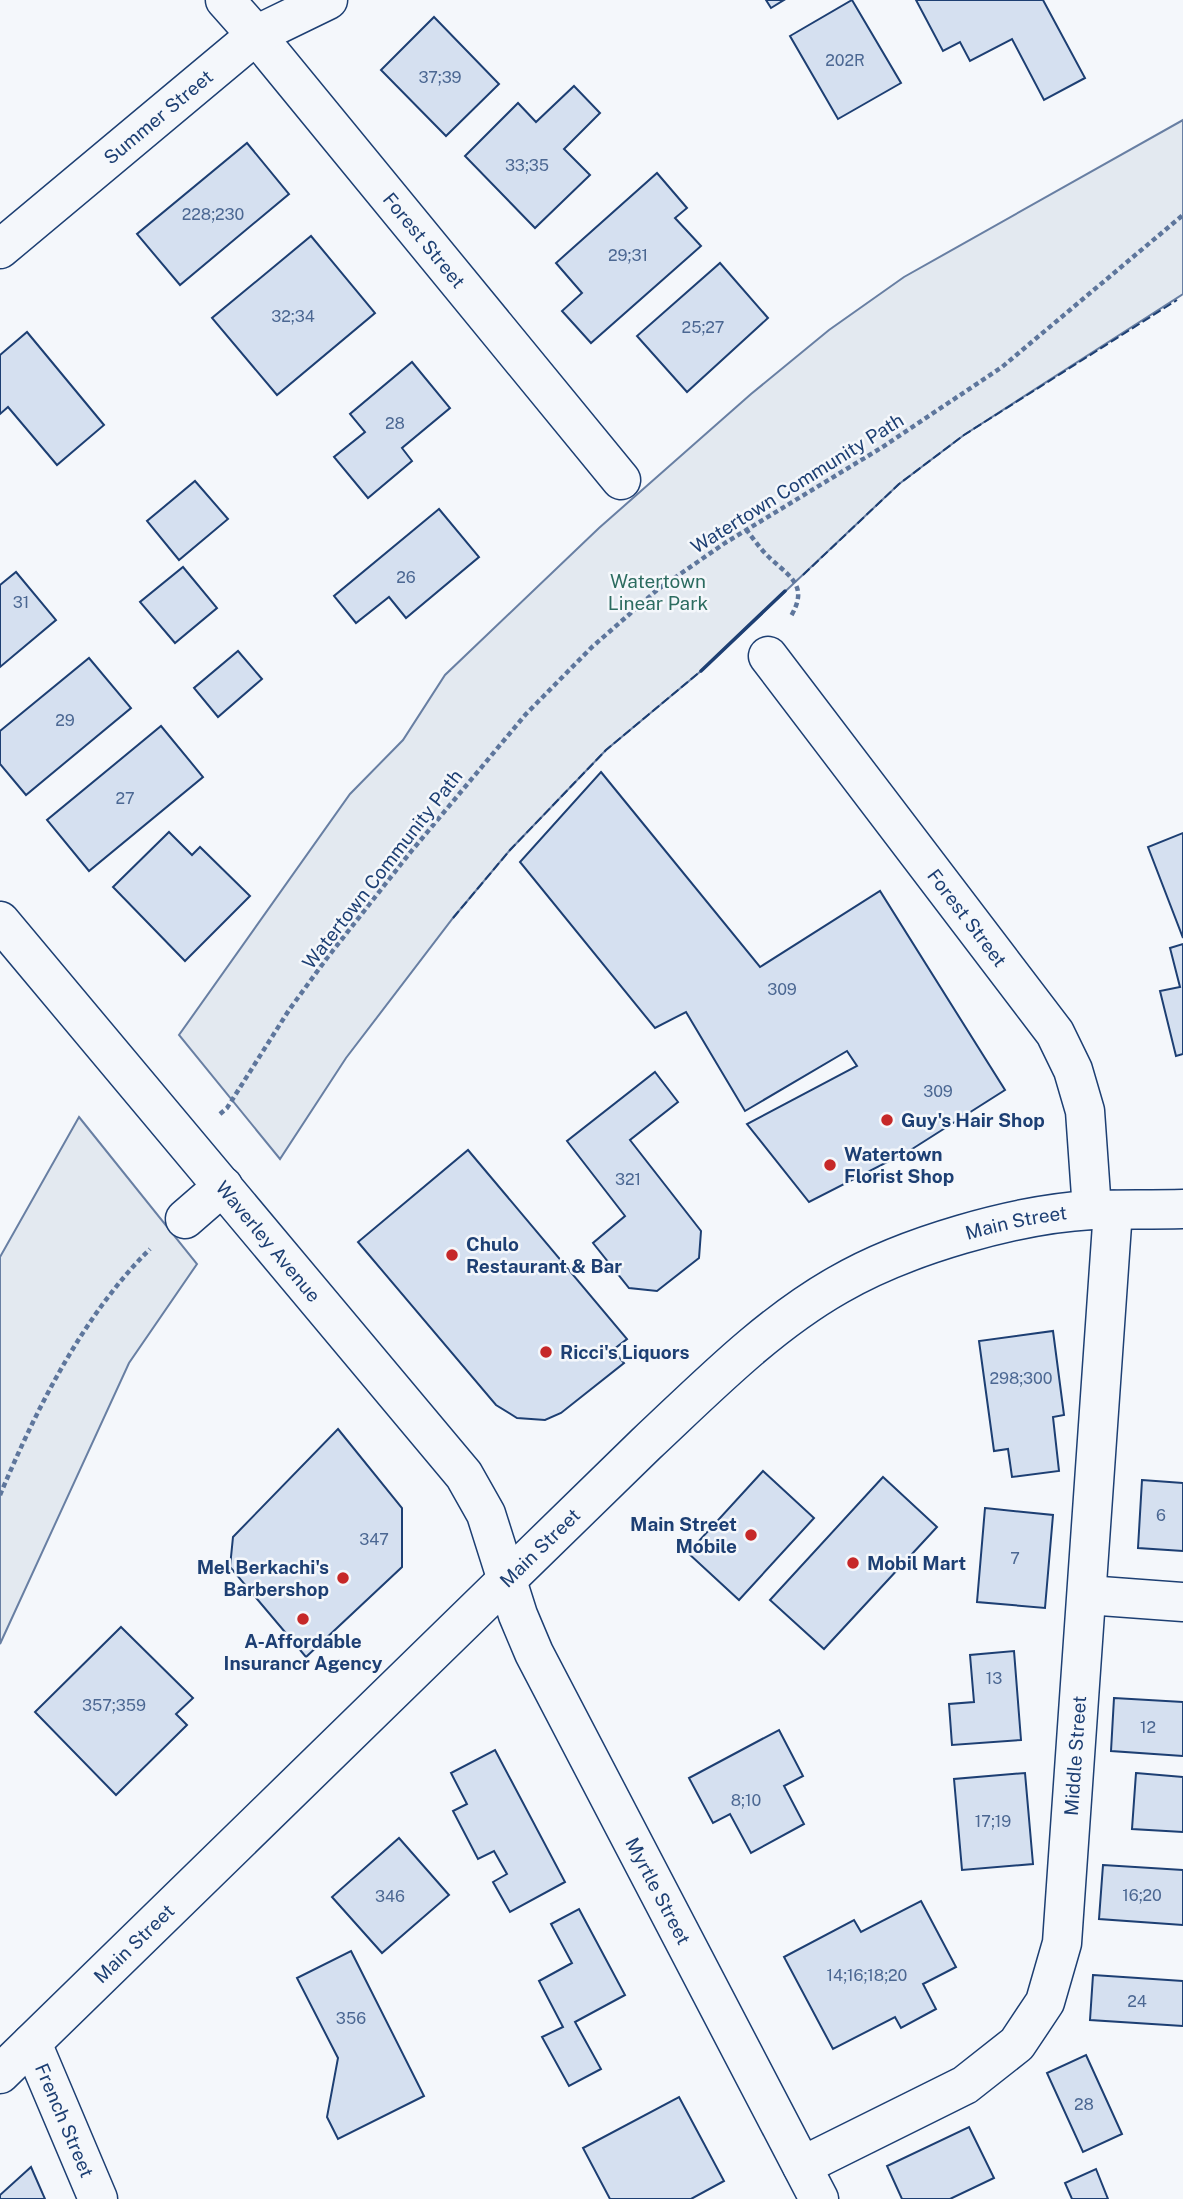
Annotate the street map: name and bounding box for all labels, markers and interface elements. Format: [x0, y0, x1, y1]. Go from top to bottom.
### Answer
house number: 202R [825, 51, 865, 70]
street label: Summer Street [99, 65, 217, 169]
house number: 37;39 [418, 68, 462, 87]
house number: 33;35 [505, 156, 549, 175]
street label: Forest Street [379, 188, 470, 292]
house number: 228;230 [182, 205, 244, 224]
house number: 29;31 [608, 246, 648, 265]
house number: 32;34 [271, 307, 315, 326]
house number: 25;27 [682, 318, 724, 337]
street label: Watertown Community Path [687, 408, 907, 558]
house number: 28 [385, 414, 405, 433]
house number: 26 [396, 568, 416, 587]
park label: Watertown Linear Park [608, 570, 709, 614]
house number: 31 [13, 593, 29, 612]
house number: 29 [55, 711, 75, 730]
street label: Watertown Community Path [297, 765, 467, 973]
house number: 27 [115, 789, 135, 808]
street label: Forest Street [923, 865, 1011, 971]
house number: 309 [767, 980, 797, 999]
house number: 309 [923, 1082, 953, 1101]
place label: Guy's Hair Shop [901, 1109, 1045, 1131]
marker: Guy's Hair Shop [879, 1112, 895, 1128]
place label: Watertown Florist Shop [844, 1143, 954, 1187]
marker: Watertown Florist Shop [822, 1157, 838, 1173]
house number: 321 [615, 1170, 641, 1189]
street label: Waverley Avenue [211, 1176, 325, 1306]
street label: Main Street [963, 1201, 1068, 1244]
place label: Chulo Restaurant & Bar [466, 1233, 622, 1277]
marker: Chulo Restaurant & Bar [444, 1247, 460, 1263]
place label: Ricci's Liquors [560, 1341, 689, 1363]
marker: Ricci's Liquors [538, 1344, 554, 1360]
house number: 298;300 [989, 1369, 1053, 1388]
street label: Main Street [495, 1504, 584, 1591]
house number: 6 [1156, 1506, 1166, 1525]
place label: Main Street Mobile [630, 1513, 737, 1557]
marker: Main Street Mobile [743, 1527, 759, 1543]
house number: 347 [359, 1530, 389, 1549]
house number: 7 [1010, 1549, 1020, 1568]
place label: Mobil Mart [867, 1552, 966, 1574]
marker: Mobil Mart [845, 1555, 861, 1571]
place label: Mel Berkachi's Barbershop [197, 1556, 329, 1600]
marker: Mel Berkachi's Barbershop [335, 1570, 351, 1586]
marker: A-Affordable Insurancr Agency [295, 1611, 311, 1627]
place label: A-Affordable Insurancr Agency [224, 1630, 383, 1674]
house number: 13 [986, 1669, 1002, 1688]
street label: Middle Street [1060, 1695, 1090, 1816]
house number: 357;359 [82, 1696, 146, 1715]
house number: 12 [1140, 1718, 1156, 1737]
house number: 8;10 [731, 1791, 761, 1810]
house number: 17;19 [975, 1812, 1011, 1831]
street label: Myrtle Street [621, 1834, 695, 1948]
house number: 16;20 [1122, 1886, 1162, 1905]
house number: 346 [375, 1887, 405, 1906]
street label: Main Street [89, 1900, 179, 1987]
house number: 14;16;18;20 [827, 1966, 908, 1985]
house number: 24 [1127, 1992, 1147, 2011]
house number: 356 [336, 2009, 366, 2028]
street label: French Street [31, 2060, 99, 2181]
house number: 28 [1074, 2095, 1094, 2114]

